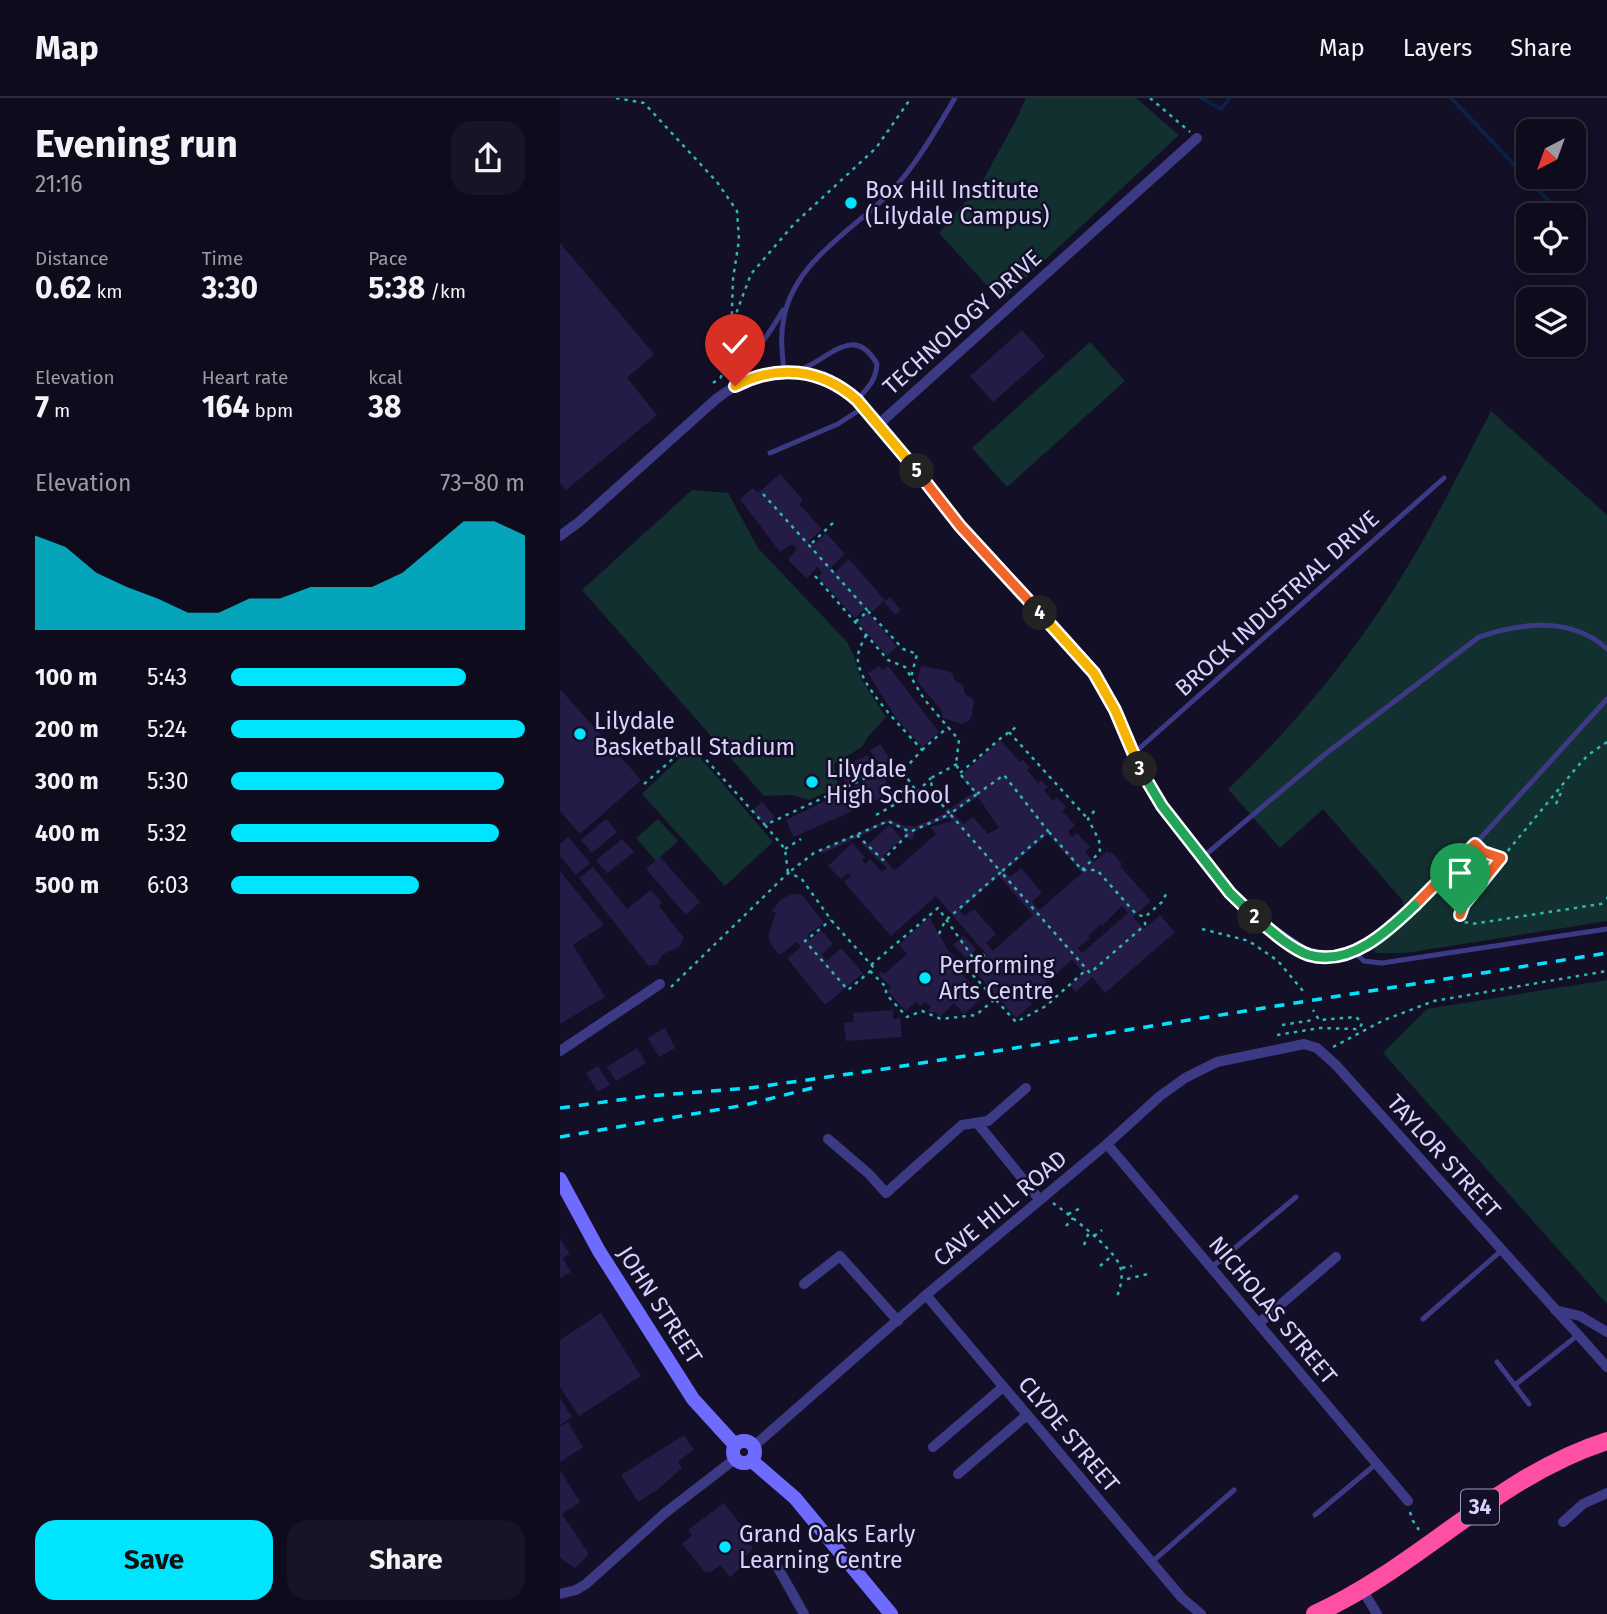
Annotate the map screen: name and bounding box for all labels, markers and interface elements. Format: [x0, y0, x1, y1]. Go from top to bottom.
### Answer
text: Map [35, 28, 99, 68]
text: Map [1319, 34, 1365, 62]
text: Layers [1403, 34, 1472, 62]
text: Share [1510, 34, 1572, 62]
north arrow [1516, 119, 1586, 189]
map controls [1516, 119, 1586, 357]
text: Evening run [35, 121, 238, 167]
button: share [451, 121, 525, 195]
text: 21:16 [35, 170, 83, 198]
place label: Box Hill Institute (Lilydale Campus) [865, 176, 1050, 230]
marker: Box Hill Institute (Lilydale Campus) [843, 195, 859, 211]
button: locate [1516, 203, 1586, 273]
street label: TECHNOLOGY DRIVE [877, 243, 1047, 401]
text: Distance [35, 247, 109, 270]
text: Time [202, 247, 243, 270]
text: Pace [368, 247, 408, 270]
text: 0.62 [35, 270, 91, 306]
text: 3:30 [202, 270, 258, 306]
text: 5:38 [368, 270, 425, 306]
text: km [91, 280, 123, 303]
text: /km [425, 280, 466, 303]
button: layers [1516, 287, 1586, 357]
pin [705, 314, 765, 386]
icon: check [716, 325, 754, 363]
text: Elevation [35, 366, 115, 389]
text: Heart rate [202, 366, 288, 389]
text: kcal [368, 366, 403, 389]
text: 7 [35, 389, 49, 425]
text: 164 [202, 389, 249, 425]
text: 38 [368, 389, 401, 425]
text: m [49, 399, 70, 422]
text: bpm [249, 399, 293, 422]
pin: 5 [900, 454, 934, 488]
text: 5 [911, 459, 922, 482]
text: Elevation [35, 469, 131, 497]
text: 73–80 m [440, 469, 525, 497]
street label: BROCK INDUSTRIAL DRIVE [1169, 504, 1385, 702]
pin: 4 [1022, 596, 1058, 630]
text: 4 [1034, 601, 1045, 624]
text: 100 m [35, 663, 97, 691]
text: 5:43 [147, 663, 187, 691]
place label: Lilydale Basketball Stadium [594, 707, 795, 761]
text: 200 m [35, 715, 99, 743]
text: 5:24 [147, 715, 187, 743]
marker: Lilydale Basketball Stadium [572, 726, 588, 742]
pin: 3 [1122, 752, 1158, 786]
place label: Lilydale High School [826, 755, 951, 809]
text: 3 [1135, 757, 1144, 780]
text: 300 m [35, 767, 99, 795]
text: 5:30 [147, 767, 189, 795]
marker: Lilydale High School [804, 774, 820, 790]
text: 400 m [35, 819, 100, 847]
text: 5:32 [147, 819, 187, 847]
pin [1430, 843, 1490, 915]
icon: arrive [1441, 854, 1479, 892]
text: 500 m [35, 871, 99, 899]
text: 6:03 [147, 871, 189, 899]
pin: 2 [1238, 900, 1272, 934]
text: 2 [1250, 905, 1259, 928]
place label: Performing Arts Centre [939, 951, 1055, 1005]
marker: Performing Arts Centre [917, 970, 933, 986]
street label: TAYLOR STREET [1381, 1089, 1507, 1223]
street label: CAVE HILL ROAD [928, 1144, 1072, 1272]
street label: NICHOLAS STREET [1203, 1230, 1343, 1390]
street label: JOHN STREET [612, 1241, 708, 1369]
street label: CLYDE STREET [1012, 1370, 1126, 1498]
road number: 34 [1461, 1490, 1499, 1524]
button: Save [35, 1520, 273, 1600]
button: Share [287, 1520, 525, 1600]
place label: Grand Oaks Early Learning Centre [739, 1520, 916, 1574]
marker: Grand Oaks Early Learning Centre [717, 1539, 733, 1555]

